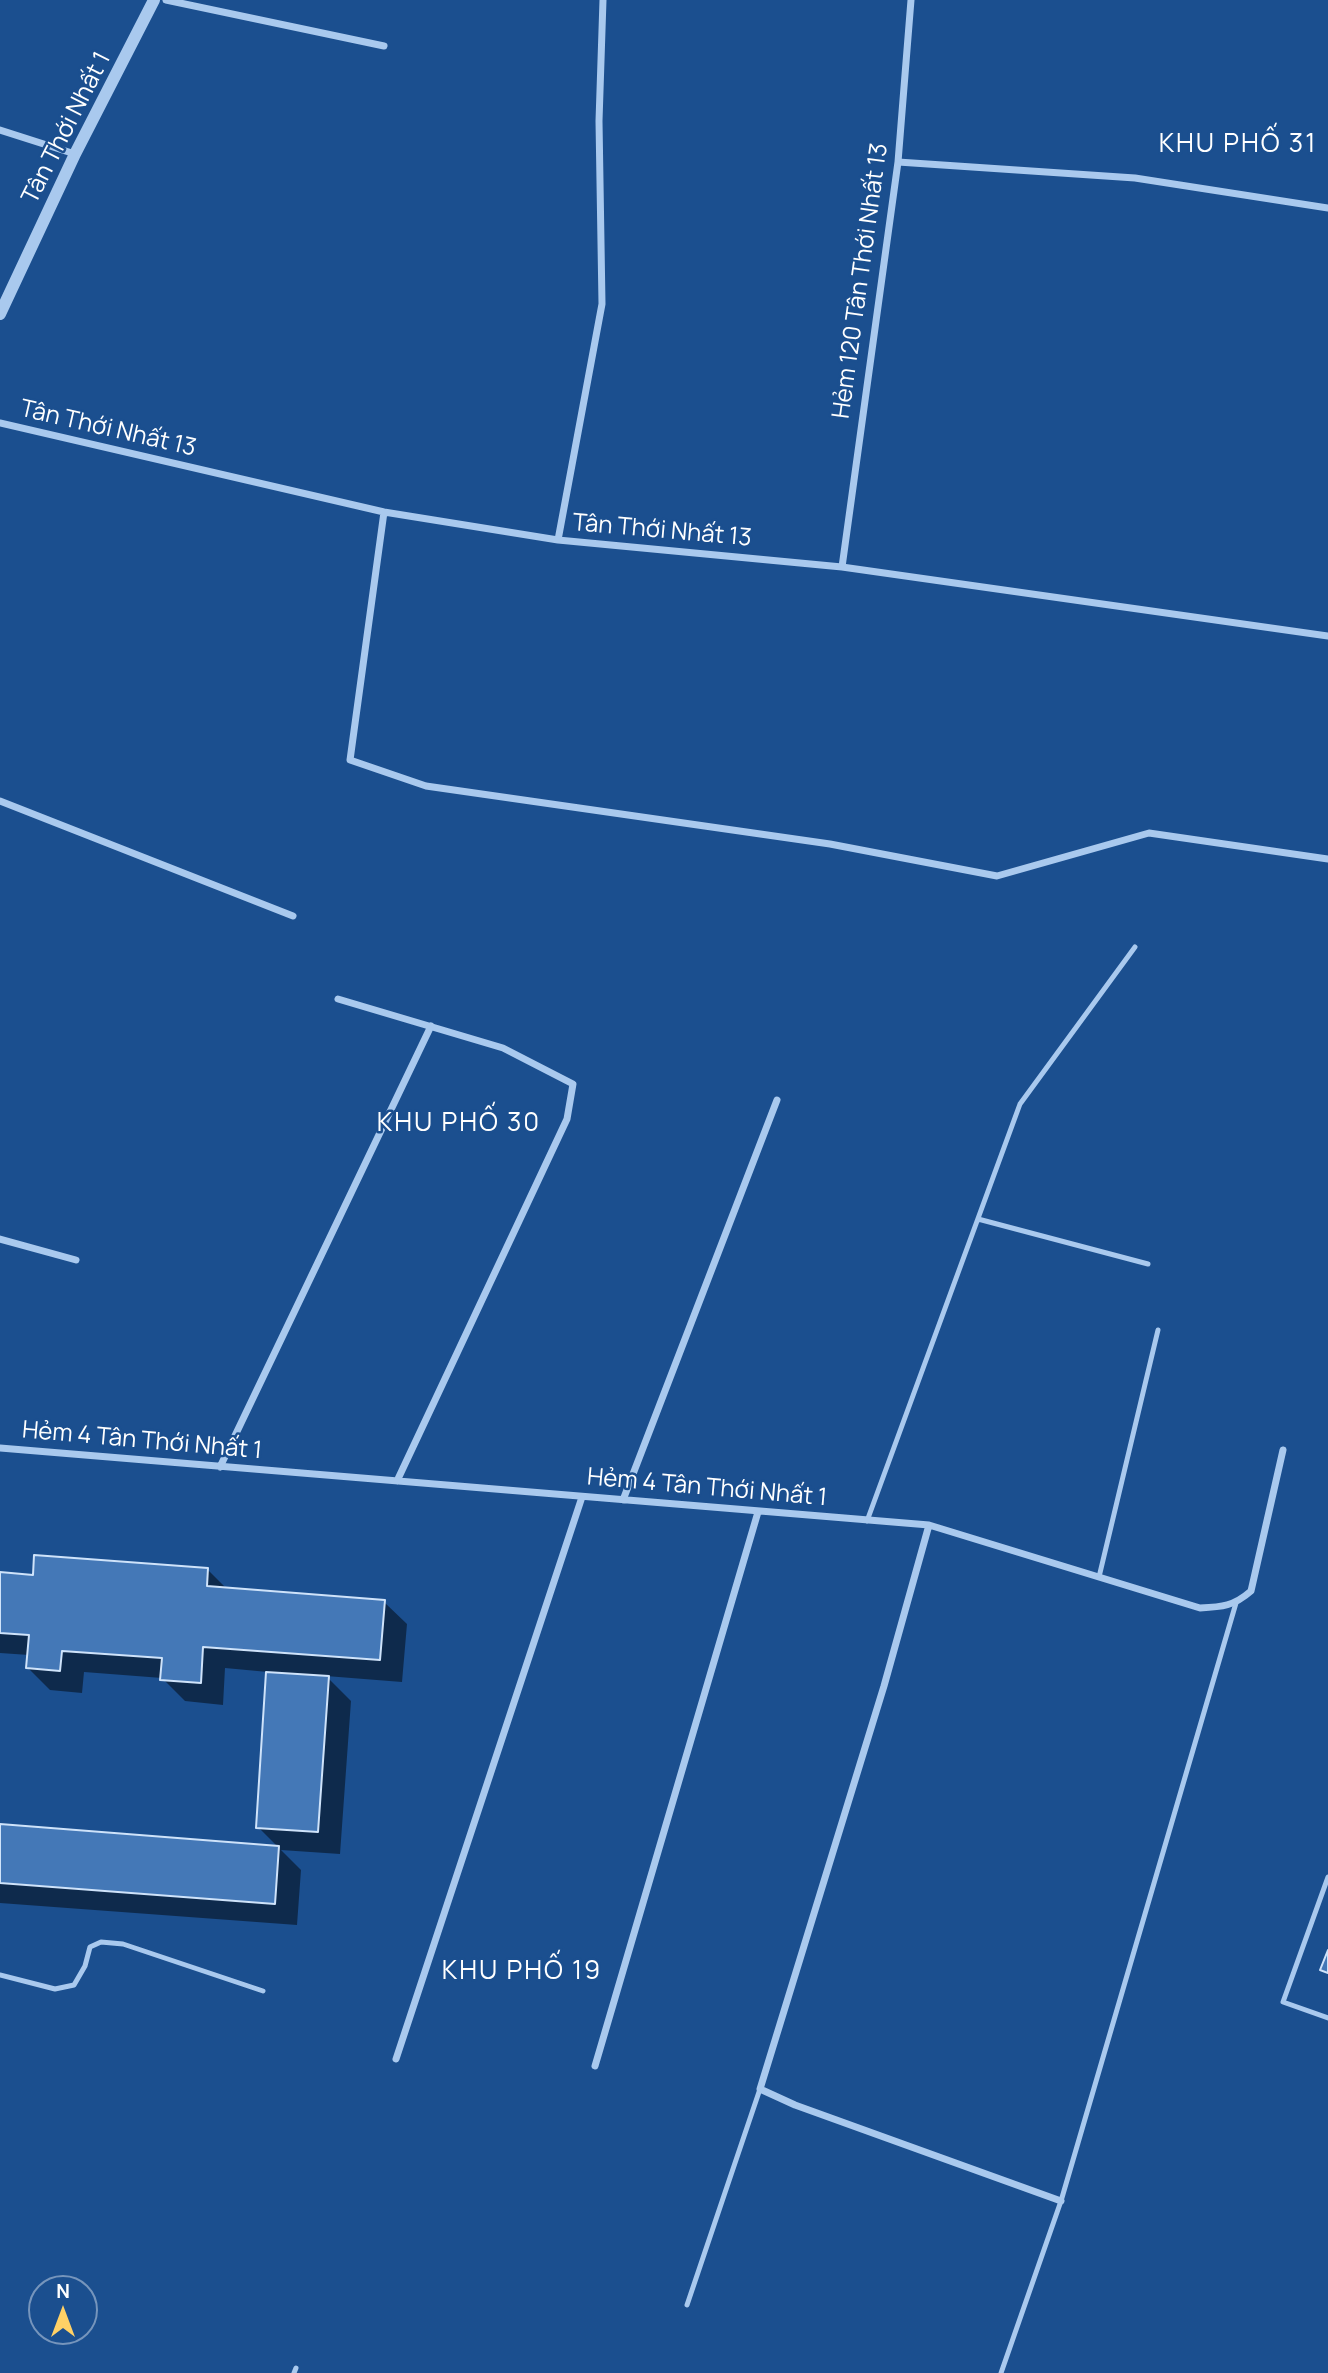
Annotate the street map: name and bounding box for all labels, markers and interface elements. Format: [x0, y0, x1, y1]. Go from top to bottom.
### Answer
street label: Tân Thới Nhất 1 [16, 47, 118, 209]
district label: KHU PHỐ 31 [1160, 129, 1316, 161]
street label: Hẻm 120 Tân Thới Nhất 13 [827, 141, 895, 421]
street label: Tân Thới Nhất 13 [17, 395, 199, 463]
street label: Tân Thới Nhất 13 [571, 509, 753, 553]
district label: KHU PHỐ 30 [378, 1108, 540, 1140]
street label: Hẻm 4 Tân Thới Nhất 1 [21, 1416, 263, 1466]
street label: Hẻm 4 Tân Thới Nhất 1 [586, 1463, 828, 1513]
district label: KHU PHỐ 19 [443, 1956, 601, 1988]
north arrow [28, 2275, 98, 2345]
text: N [56, 2278, 70, 2304]

